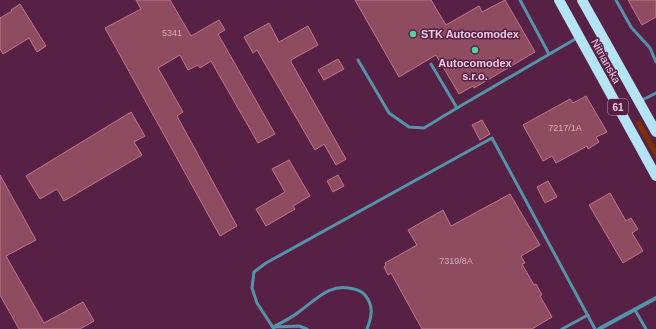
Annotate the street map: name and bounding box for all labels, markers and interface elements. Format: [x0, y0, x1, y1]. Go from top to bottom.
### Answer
house number: 5341 [162, 28, 182, 38]
place label: STK Autocomodex [421, 28, 520, 40]
marker: STK Autocomodex [408, 29, 418, 39]
street label: Nitrianska [589, 37, 624, 86]
marker: Autocomodex s.r.o. [470, 45, 480, 55]
place label: Autocomodex s.r.o. [438, 57, 513, 82]
road number: 61 [608, 99, 628, 115]
house number: 7217/1A [548, 123, 582, 133]
house number: 7319/8A [439, 256, 473, 266]

